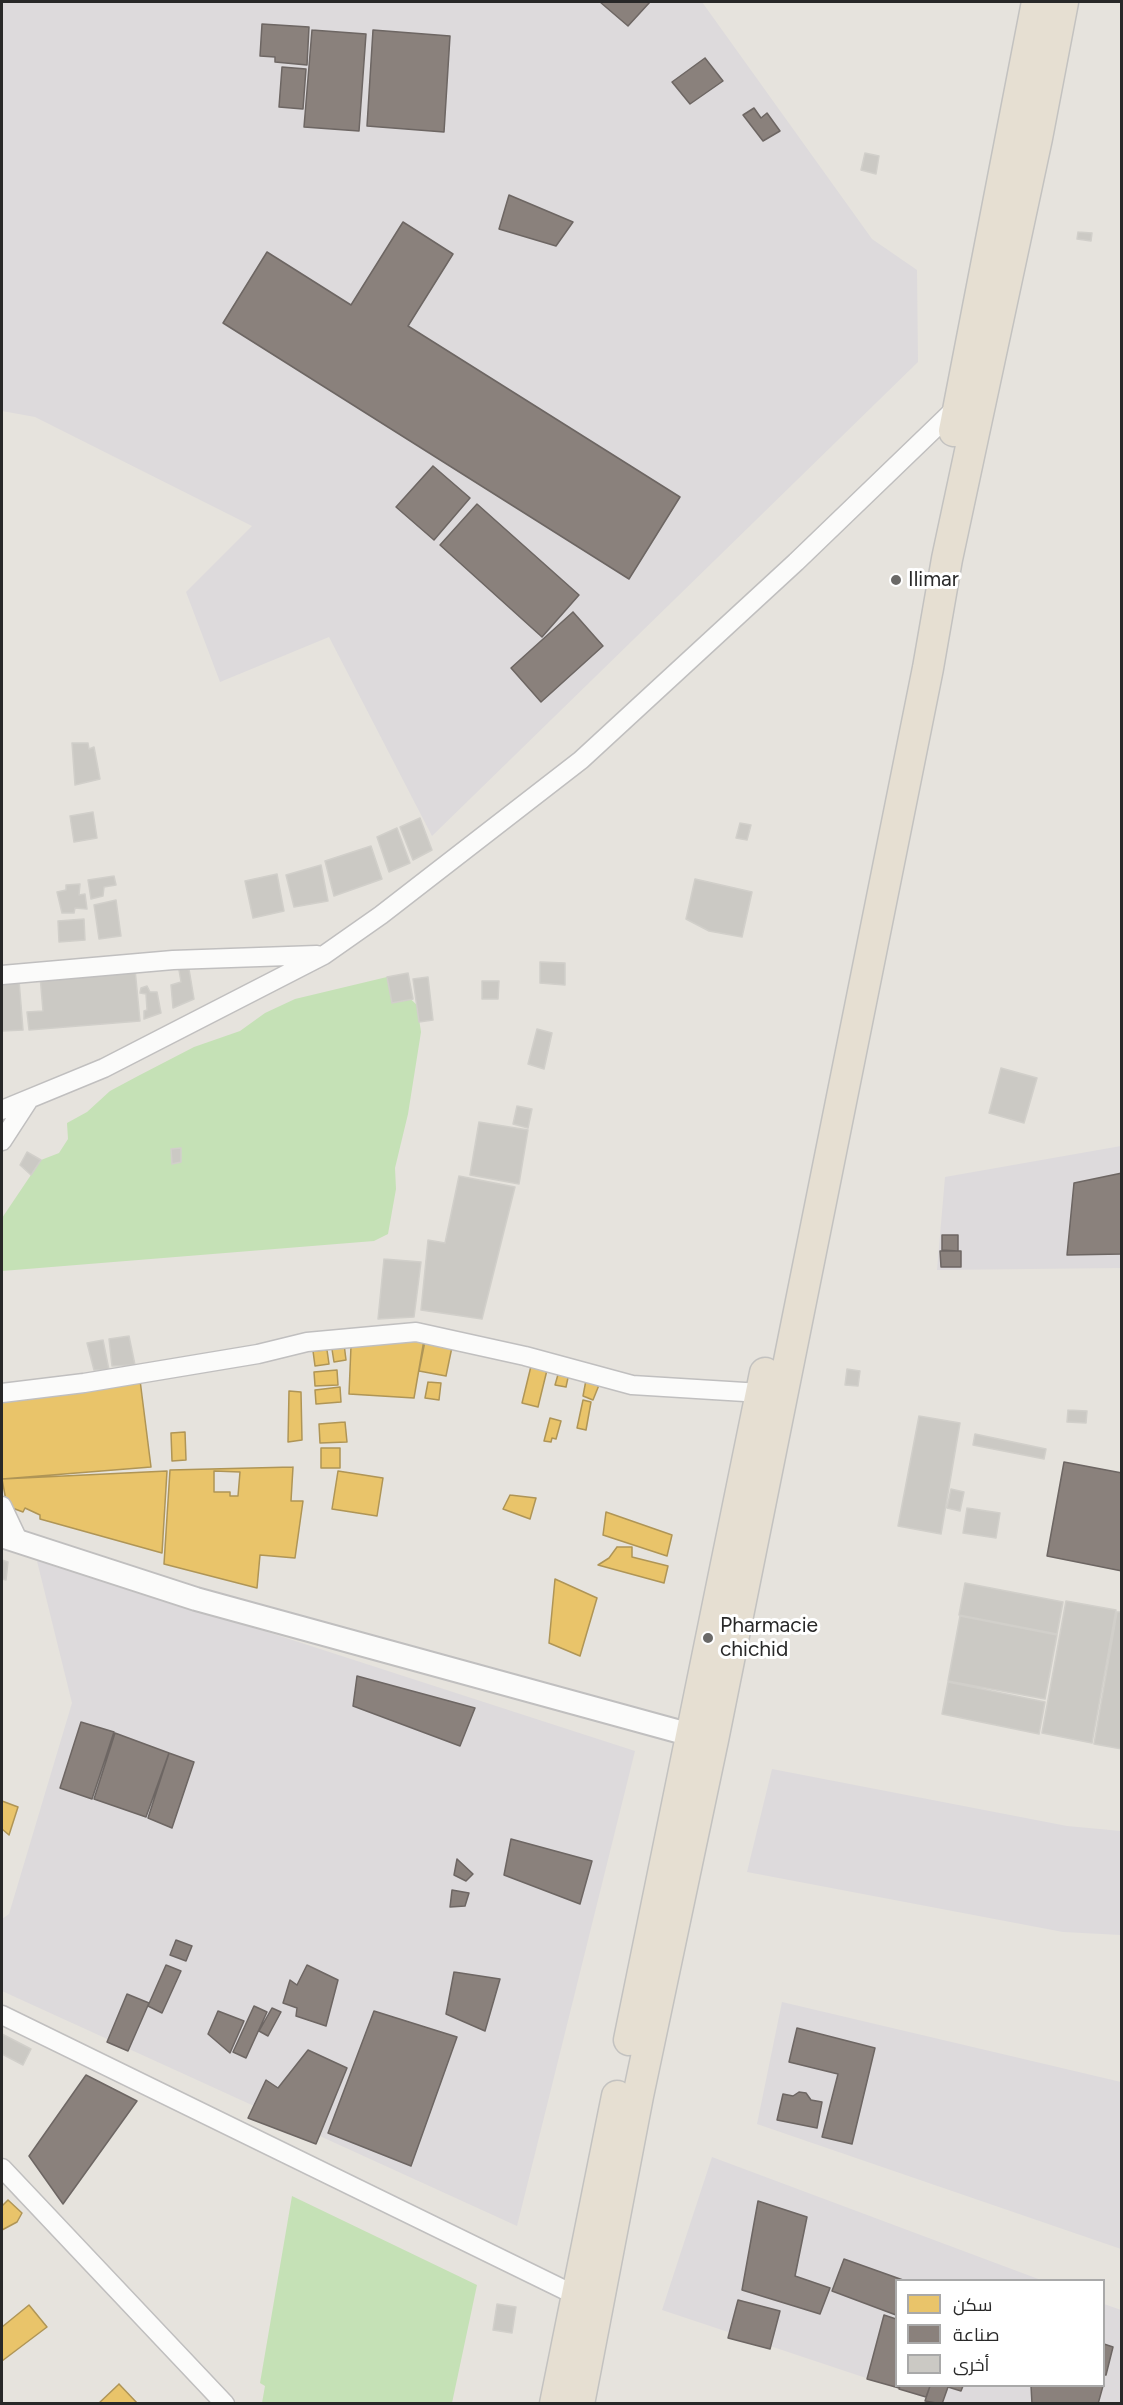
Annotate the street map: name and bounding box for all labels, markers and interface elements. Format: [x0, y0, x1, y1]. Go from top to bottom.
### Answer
place label: Ilimar [908, 567, 959, 593]
marker: Ilimar [889, 573, 903, 587]
place label: Pharmacie chichid [720, 1613, 818, 1663]
marker: Pharmacie chichid [701, 1631, 715, 1645]
legend [895, 2279, 1105, 2387]
text: سكن [953, 2294, 992, 2316]
text: صناعة [953, 2324, 999, 2346]
text: أخرى [953, 2354, 989, 2376]

